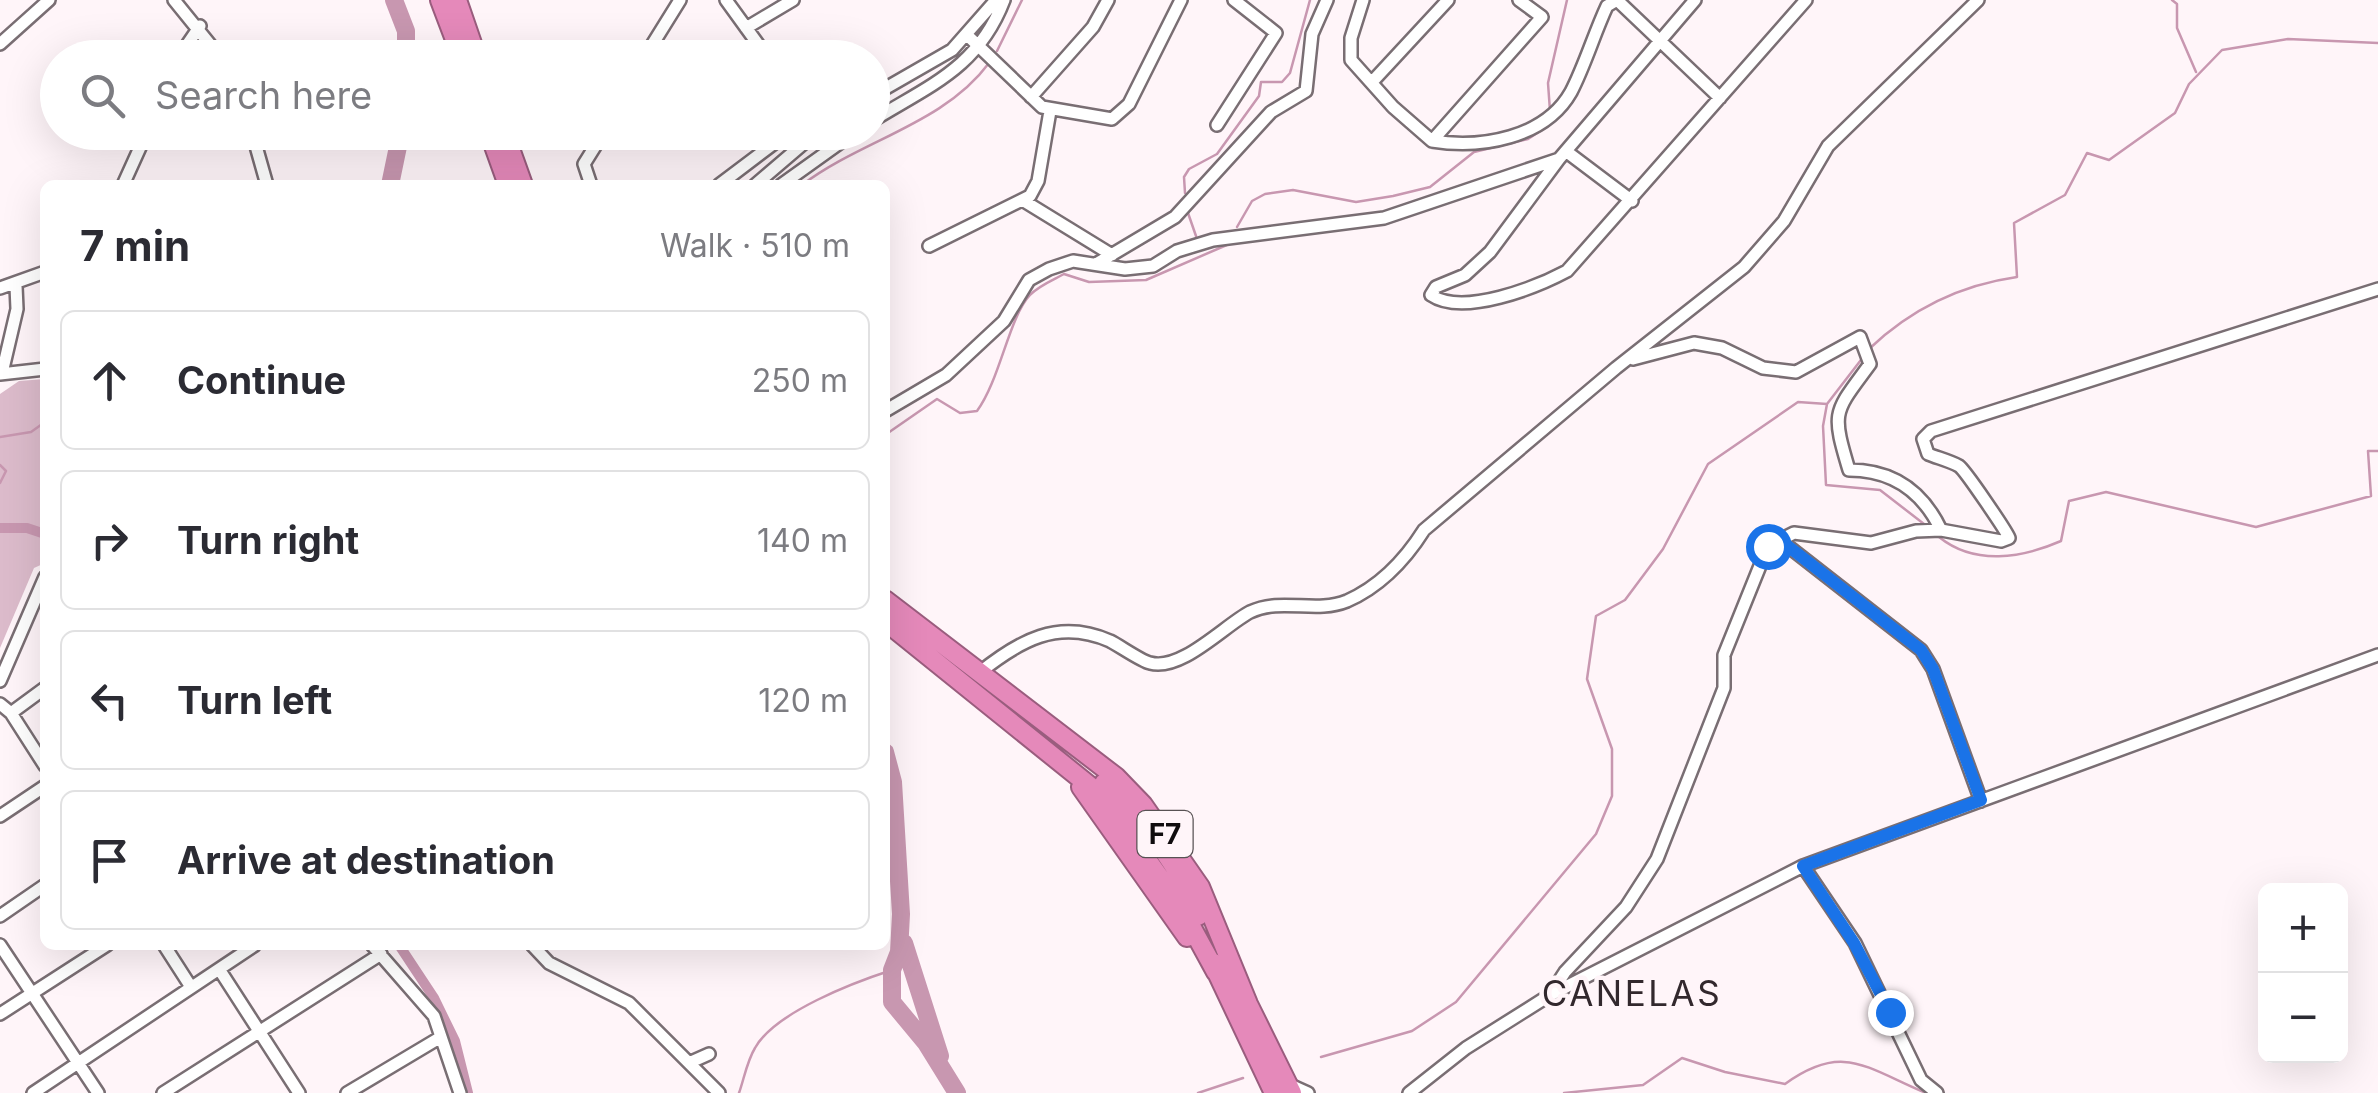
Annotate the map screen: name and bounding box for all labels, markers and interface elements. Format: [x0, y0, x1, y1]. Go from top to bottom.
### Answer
search box [40, 40, 890, 150]
icon: search [75, 68, 130, 123]
text: Search here [155, 72, 372, 118]
text: 7 min [80, 220, 190, 271]
text: Walk · 510 m [660, 226, 850, 265]
icon: ahead [82, 353, 137, 408]
text: Continue [177, 357, 346, 403]
text: 250 m [752, 361, 848, 400]
icon: right [82, 513, 137, 568]
text: Turn right [177, 517, 359, 563]
text: 140 m [757, 521, 848, 560]
route start [1746, 524, 1792, 570]
icon: left [82, 673, 137, 728]
text: Turn left [177, 677, 332, 723]
text: 120 m [758, 681, 848, 720]
road number: F7 [1138, 811, 1192, 857]
icon: arrive [82, 833, 137, 888]
text: Arrive at destination [177, 837, 555, 883]
map controls [2258, 883, 2348, 1063]
button: + [2258, 883, 2348, 973]
district label: CANELAS [1542, 972, 1722, 1014]
button: − [2258, 973, 2348, 1063]
route end [1868, 990, 1914, 1036]

